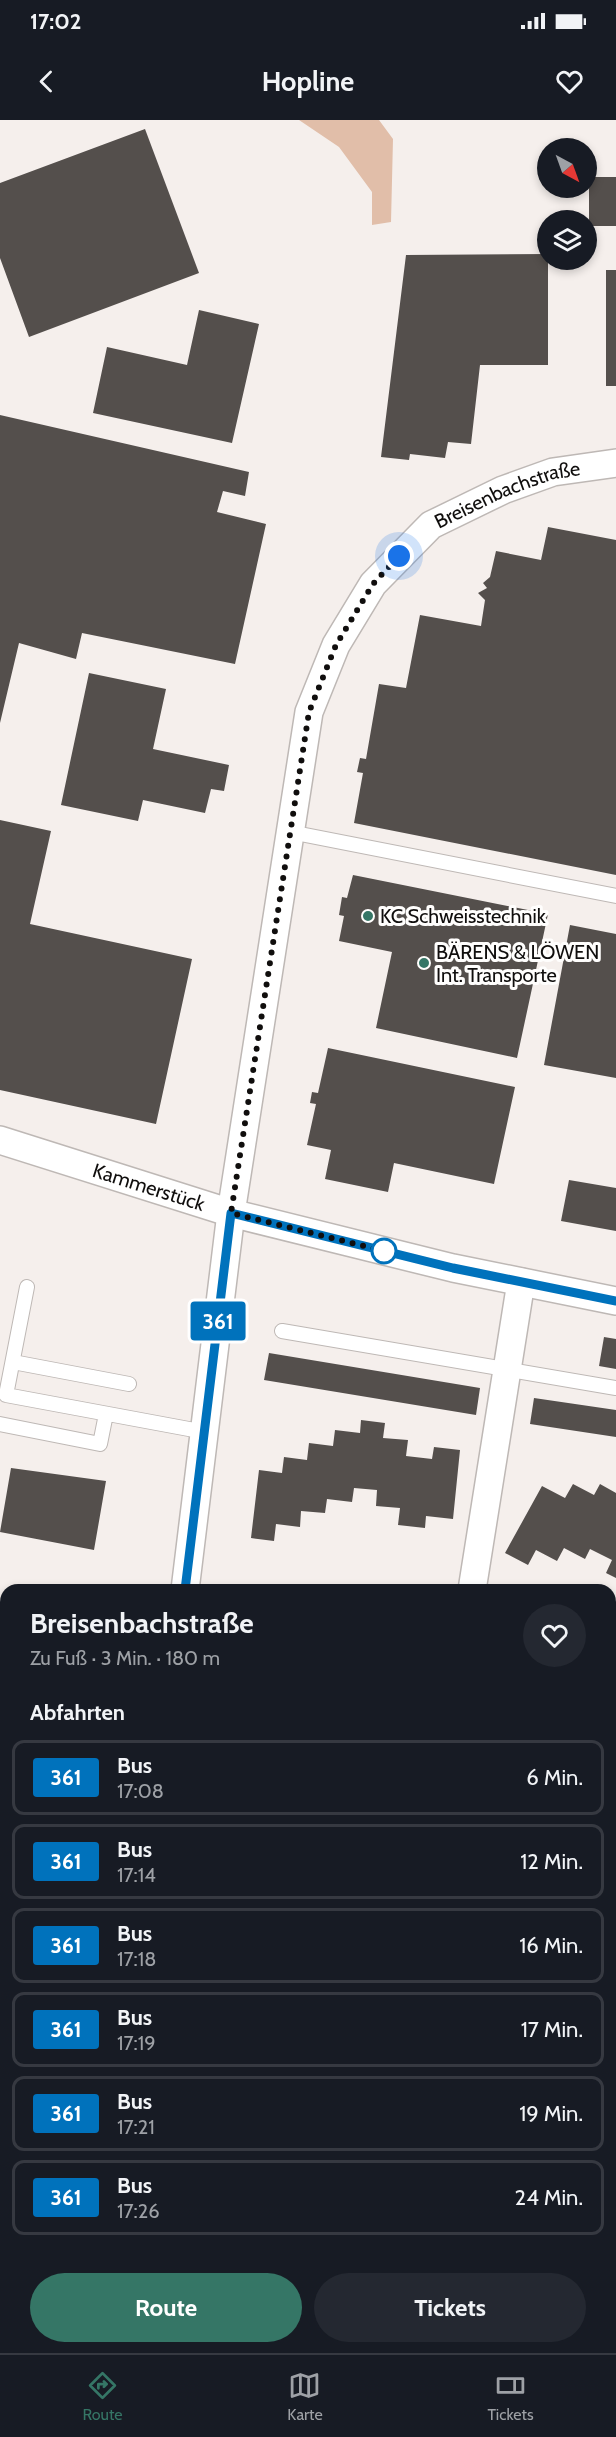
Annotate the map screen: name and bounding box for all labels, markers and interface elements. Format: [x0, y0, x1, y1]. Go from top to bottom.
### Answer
text: 17:02 [30, 8, 81, 35]
icon: back [30, 65, 63, 98]
text: Hopline [262, 65, 354, 98]
icon: heart [553, 65, 586, 98]
north arrow [537, 138, 597, 198]
map controls [537, 138, 597, 270]
button: layers [537, 210, 597, 270]
street label: Breisenbachstraße [430, 456, 582, 534]
your location [384, 541, 414, 571]
place label: KC Schweisstechnik [380, 904, 546, 928]
marker: KC Schweisstechnik [361, 909, 375, 923]
place label: BÄRENS & LÖWEN Int. Transporte [436, 940, 599, 987]
marker: BÄRENS & LÖWEN Int. Transporte [417, 956, 431, 970]
street label: Kammerstück [90, 1158, 208, 1216]
unlabelled marker [371, 1238, 397, 1264]
line badge: 361 [184, 1302, 252, 1340]
text: 361 [203, 1309, 233, 1334]
button: heart [523, 1604, 586, 1667]
text: Breisenbachstraße [30, 1606, 254, 1640]
text: Zu Fuß · 3 Min. · 180 m [30, 1646, 220, 1670]
text: Abfahrten [30, 1699, 125, 1726]
text: Bus [117, 1752, 152, 1779]
text: 6 Min. [526, 1764, 583, 1791]
text: 361 [51, 1765, 81, 1790]
text: 17:08 [117, 1779, 164, 1803]
text: Bus [117, 1836, 152, 1863]
text: 12 Min. [520, 1848, 583, 1875]
text: 361 [51, 1849, 81, 1874]
text: 17:14 [117, 1863, 156, 1887]
text: Bus [117, 1920, 152, 1947]
text: 16 Min. [519, 1932, 583, 1959]
text: 361 [51, 1933, 81, 1958]
text: 17:18 [117, 1947, 156, 1971]
text: Bus [117, 2004, 152, 2031]
text: 17 Min. [521, 2016, 583, 2043]
text: 361 [51, 2017, 81, 2042]
text: 17:19 [117, 2031, 156, 2055]
text: Bus [117, 2088, 152, 2115]
text: 19 Min. [519, 2100, 583, 2127]
text: 361 [51, 2101, 81, 2126]
text: 17:21 [117, 2115, 155, 2139]
text: Bus [117, 2172, 152, 2199]
text: 24 Min. [515, 2184, 583, 2211]
text: 361 [51, 2185, 81, 2210]
text: 17:26 [117, 2199, 160, 2223]
button: Route [30, 2273, 302, 2342]
button: Tickets [314, 2273, 586, 2342]
tab: Route [82, 2369, 122, 2424]
tab: Karte [287, 2369, 323, 2424]
tab: Tickets [487, 2369, 534, 2424]

